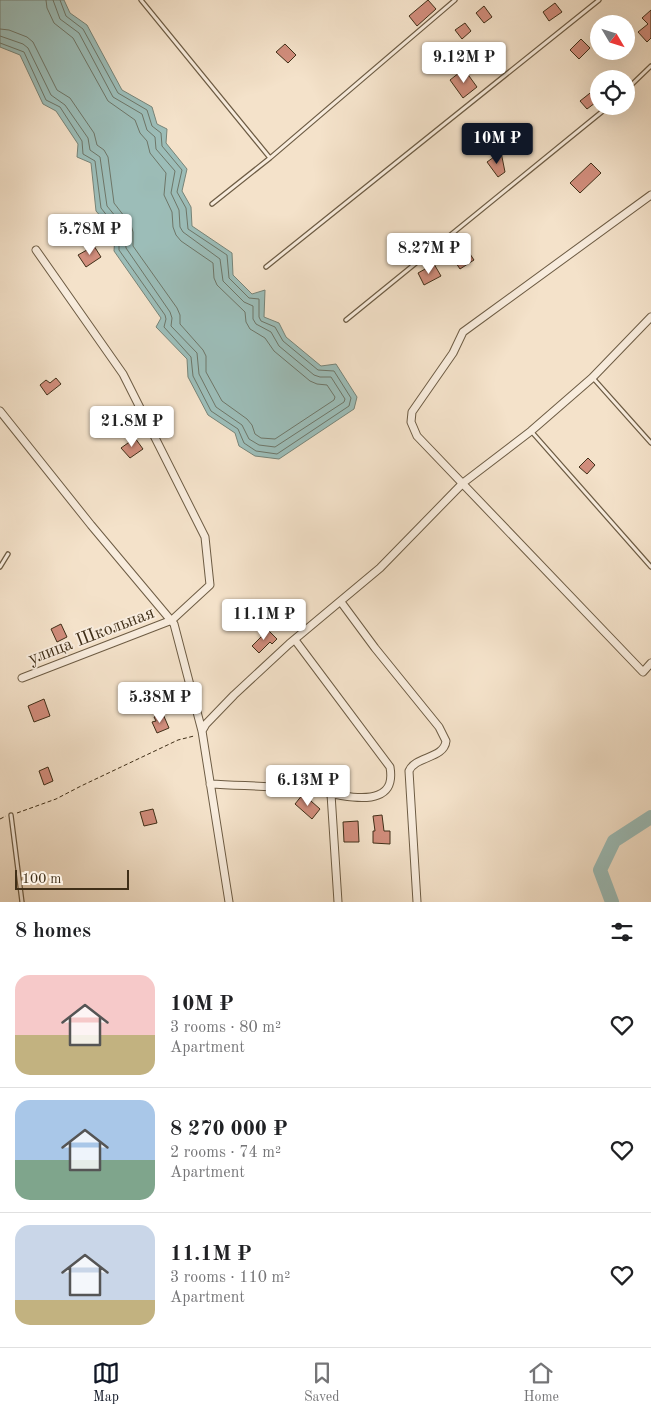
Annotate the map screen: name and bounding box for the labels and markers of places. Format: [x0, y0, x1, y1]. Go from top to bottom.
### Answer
pin: 9.12M ₽ [418, 42, 510, 84]
pin: 10M ₽ [462, 122, 532, 165]
pin: 5.78M ₽ [44, 214, 136, 256]
pin: 8.27M ₽ [383, 232, 475, 275]
pin: 21.8M ₽ [86, 406, 178, 448]
pin: 11.1M ₽ [218, 598, 310, 641]
pin: 5.38M ₽ [114, 682, 206, 724]
pin: 6.13M ₽ [262, 764, 354, 807]

